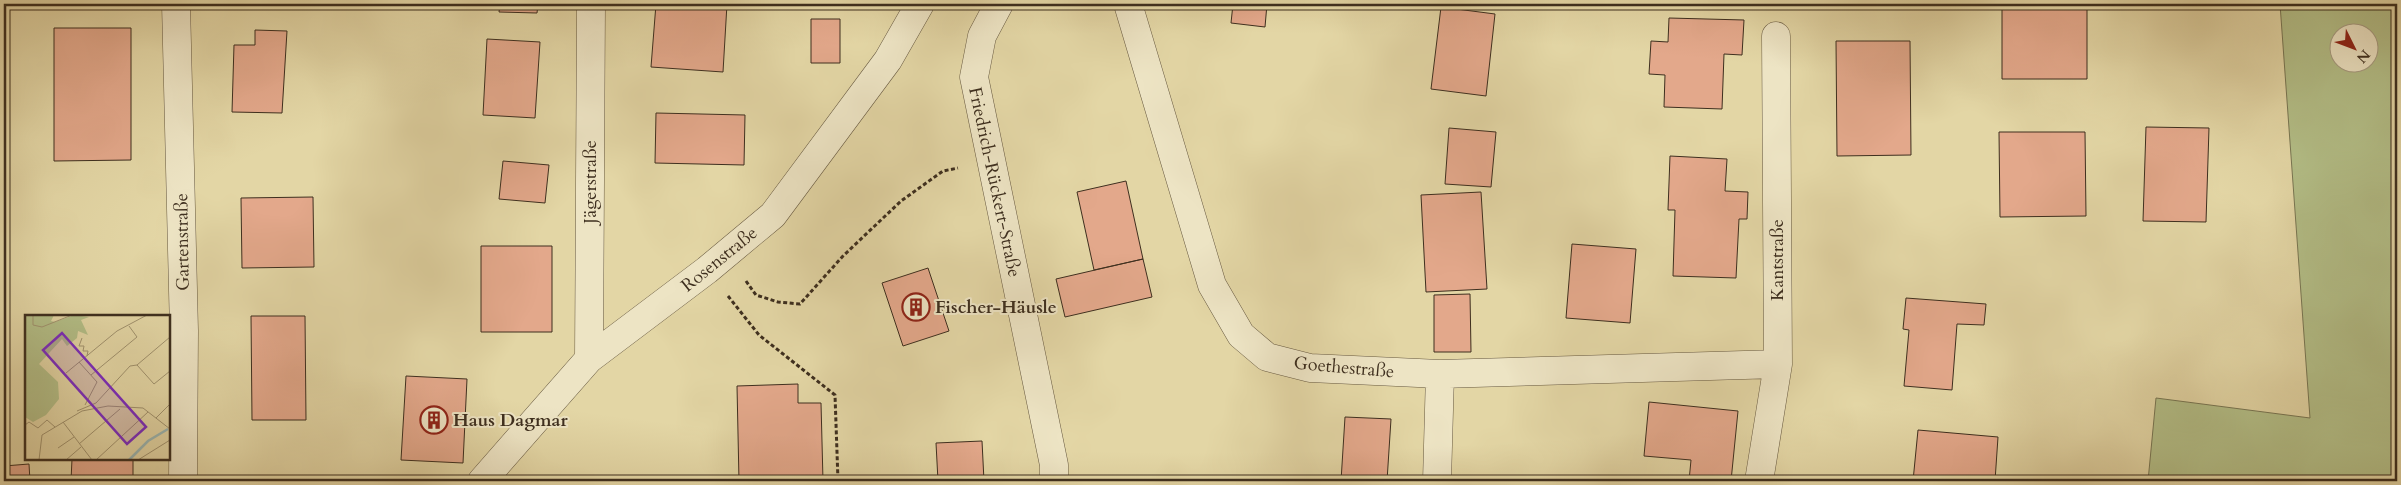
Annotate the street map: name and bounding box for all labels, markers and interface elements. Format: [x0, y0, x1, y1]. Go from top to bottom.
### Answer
north arrow [2328, 22, 2378, 72]
text: N [2352, 45, 2374, 67]
street label: Friedrich-Rückert-Straße [962, 85, 1027, 280]
street label: Jägerstraße [578, 140, 603, 227]
street label: Gartenstraße [169, 193, 196, 291]
street label: Kantstraße [1765, 219, 1790, 301]
street label: Rosenstraße [676, 221, 763, 298]
building icon: Fischer-Häusle [901, 292, 931, 322]
place label: Fischer-Häusle [935, 295, 1057, 320]
inset map [25, 315, 170, 460]
street label: Goethestraße [1293, 351, 1395, 384]
building icon: Haus Dagmar [419, 405, 449, 435]
place label: Haus Dagmar [453, 408, 568, 433]

